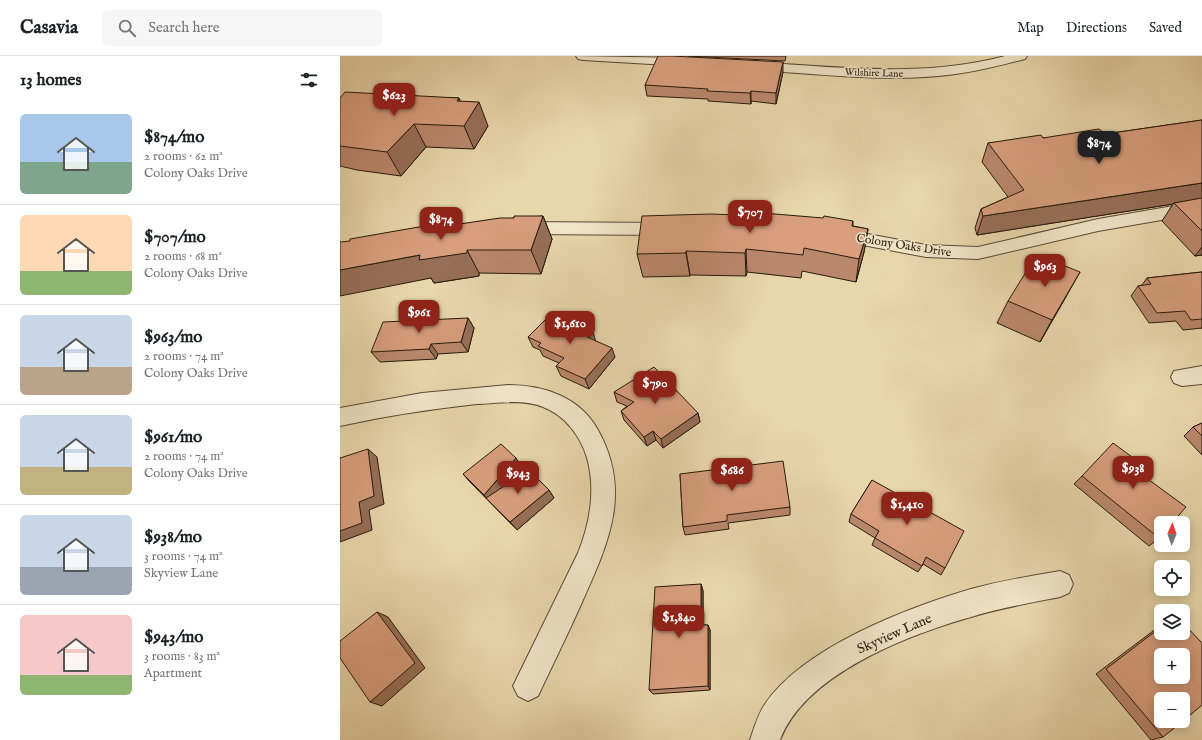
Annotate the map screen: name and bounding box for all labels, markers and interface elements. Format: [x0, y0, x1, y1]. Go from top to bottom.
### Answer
search box [102, 10, 382, 46]
text: Casavia [20, 16, 78, 40]
icon: search [116, 17, 138, 39]
text: Search here [148, 18, 220, 37]
text: Map [1017, 19, 1044, 37]
text: Directions [1066, 19, 1127, 37]
text: Saved [1149, 19, 1182, 37]
street label: Wilshire Lane [845, 66, 904, 81]
icon: filters [298, 69, 320, 91]
text: 13 homes [20, 70, 81, 91]
pin: $623 [370, 83, 418, 117]
text: $623 [382, 87, 406, 104]
text: $874/mo [144, 127, 204, 148]
icon: home [52, 130, 100, 178]
pin: $874 [1075, 131, 1123, 165]
text: $874 [1087, 135, 1111, 152]
text: 2 rooms · 62 m² [144, 148, 223, 165]
text: Colony Oaks Drive [144, 165, 248, 182]
pin: $707 [726, 200, 774, 234]
text: $707 [737, 204, 763, 221]
pin: $874 [417, 207, 465, 241]
text: $874 [429, 211, 453, 228]
text: $707/mo [144, 227, 206, 248]
icon: home [52, 231, 100, 279]
street label: Colony Oaks Drive [855, 231, 953, 260]
text: 2 rooms · 68 m² [144, 248, 222, 265]
pin: $963 [1021, 254, 1069, 288]
text: $963 [1033, 258, 1057, 275]
text: Colony Oaks Drive [144, 265, 248, 282]
pin: $961 [395, 300, 443, 334]
text: $961 [407, 304, 431, 321]
pin: $1,610 [537, 311, 603, 345]
text: $1,610 [554, 315, 586, 332]
text: $963/mo [144, 327, 202, 348]
icon: home [52, 331, 100, 379]
text: 2 rooms · 74 m² [144, 348, 224, 365]
text: Colony Oaks Drive [144, 365, 248, 382]
pin: $790 [631, 371, 679, 405]
text: $790 [642, 375, 668, 392]
text: $961/mo [144, 427, 202, 448]
icon: home [52, 431, 100, 479]
text: 2 rooms · 74 m² [144, 448, 224, 465]
pin: $938 [1109, 456, 1157, 490]
pin: $686 [708, 458, 756, 492]
text: $938 [1122, 460, 1144, 477]
pin: $943 [494, 461, 542, 495]
text: $686 [720, 462, 744, 479]
text: Colony Oaks Drive [144, 465, 248, 482]
text: $943 [506, 465, 530, 482]
pin: $1,410 [874, 492, 940, 526]
text: $1,410 [890, 496, 924, 513]
north arrow [1154, 516, 1190, 552]
map controls [1154, 516, 1190, 728]
text: $938/mo [144, 527, 202, 548]
icon: home [52, 531, 100, 579]
text: 3 rooms · 74 m² [144, 548, 223, 565]
button: locate [1154, 560, 1190, 596]
text: Skyview Lane [144, 565, 218, 582]
button: layers [1154, 604, 1190, 640]
pin: $1,840 [646, 605, 712, 639]
text: $1,840 [662, 609, 696, 626]
street label: Skyview Lane [854, 609, 935, 658]
text: $943/mo [144, 627, 203, 648]
icon: home [52, 631, 100, 679]
text: 3 rooms · 83 m² [144, 648, 220, 665]
button: + [1154, 648, 1190, 684]
text: Apartment [144, 665, 202, 682]
button: − [1154, 692, 1190, 728]

